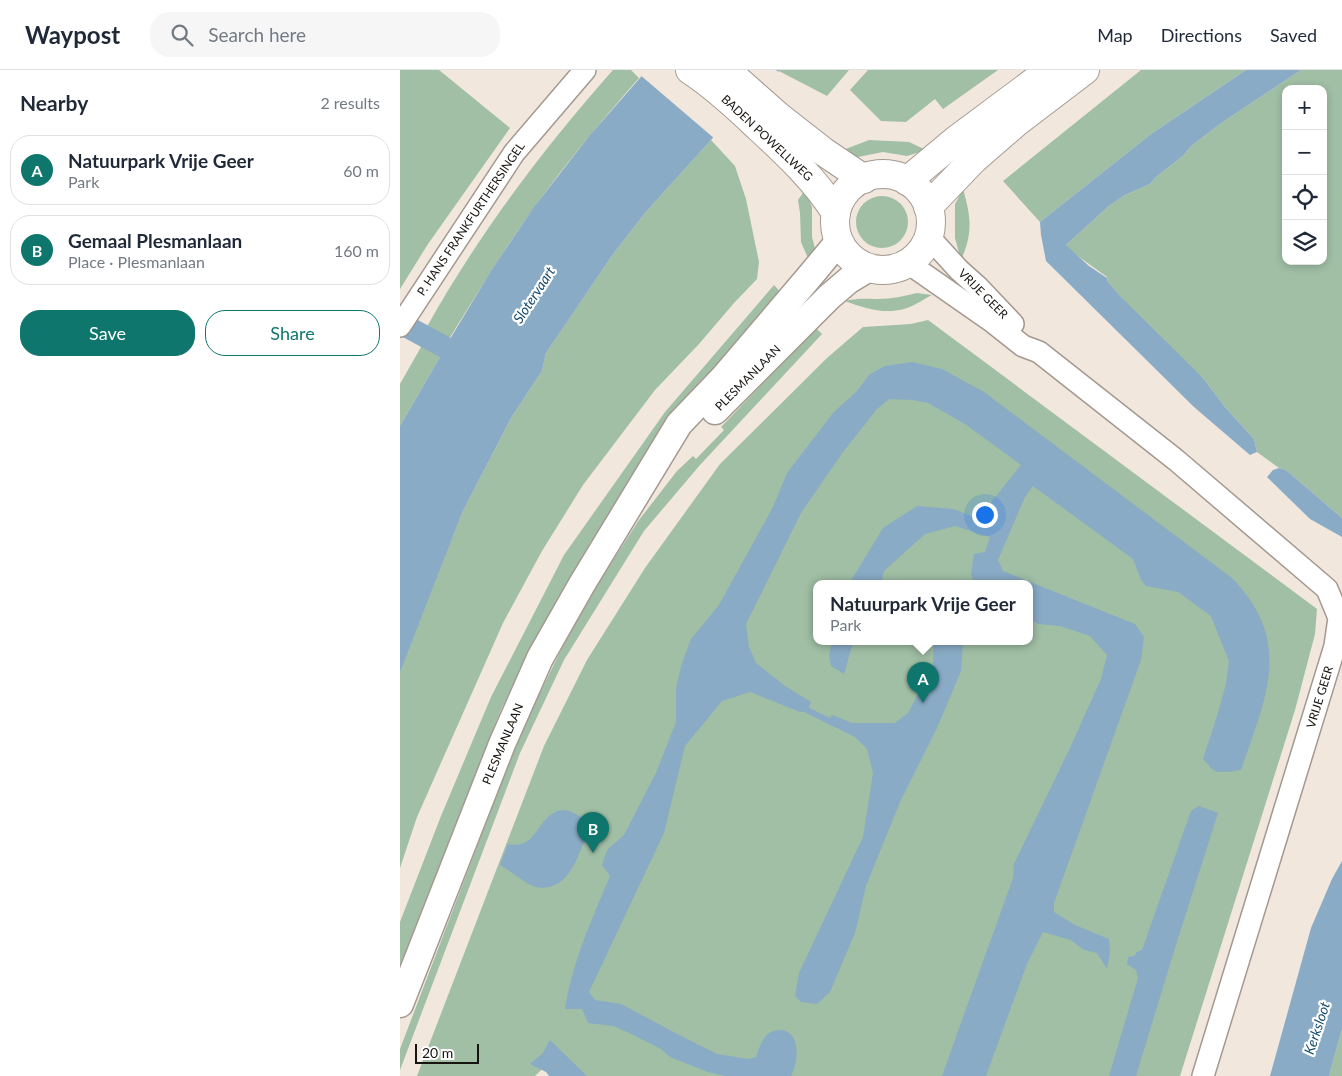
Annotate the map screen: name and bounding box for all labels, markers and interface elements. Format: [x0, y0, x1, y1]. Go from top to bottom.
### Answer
search box [150, 12, 500, 57]
text: Waypost [25, 20, 120, 49]
icon: search [168, 21, 196, 49]
text: Search here [208, 23, 306, 46]
text: Map [1097, 24, 1133, 46]
text: Directions [1161, 24, 1242, 46]
text: Saved [1270, 24, 1317, 46]
map controls [1282, 85, 1327, 265]
button: + [1282, 85, 1327, 130]
text: Nearby [20, 90, 88, 115]
street label: BADEN POWELLWEG [718, 91, 816, 184]
text: 2 results [320, 93, 380, 112]
button: − [1282, 130, 1327, 175]
street label: P. HANS FRANKFURTHERSINGEL [414, 139, 528, 298]
text: Natuurpark Vrije Geer [68, 149, 254, 172]
text: A [31, 161, 43, 180]
text: 60 m [343, 161, 379, 180]
text: Park [68, 172, 99, 191]
button: locate [1282, 175, 1327, 220]
button: layers [1282, 220, 1327, 265]
text: Gemaal Plesmanlaan [68, 229, 242, 252]
text: B [32, 241, 42, 260]
text: 160 m [334, 241, 379, 260]
text: Place · Plesmanlaan [68, 252, 205, 271]
water label: Slotervaart [509, 263, 558, 326]
street label: VRIJE GEER [955, 266, 1012, 322]
button: Save [20, 310, 195, 356]
button: Share [205, 310, 380, 356]
street label: PLESMANLAAN [712, 342, 784, 414]
your location [972, 502, 998, 528]
popup [813, 580, 1033, 645]
text: Natuurpark Vrije Geer [830, 592, 1016, 615]
text: Park [830, 615, 861, 634]
pin: A [907, 662, 939, 703]
street label: VRIJE GEER [1303, 663, 1336, 730]
street label: PLESMANLAAN [479, 701, 526, 787]
pin: B [577, 812, 609, 853]
water label: Kerksloot [1300, 999, 1333, 1056]
scale bar [415, 1041, 479, 1064]
text: 20 m [422, 1044, 453, 1061]

